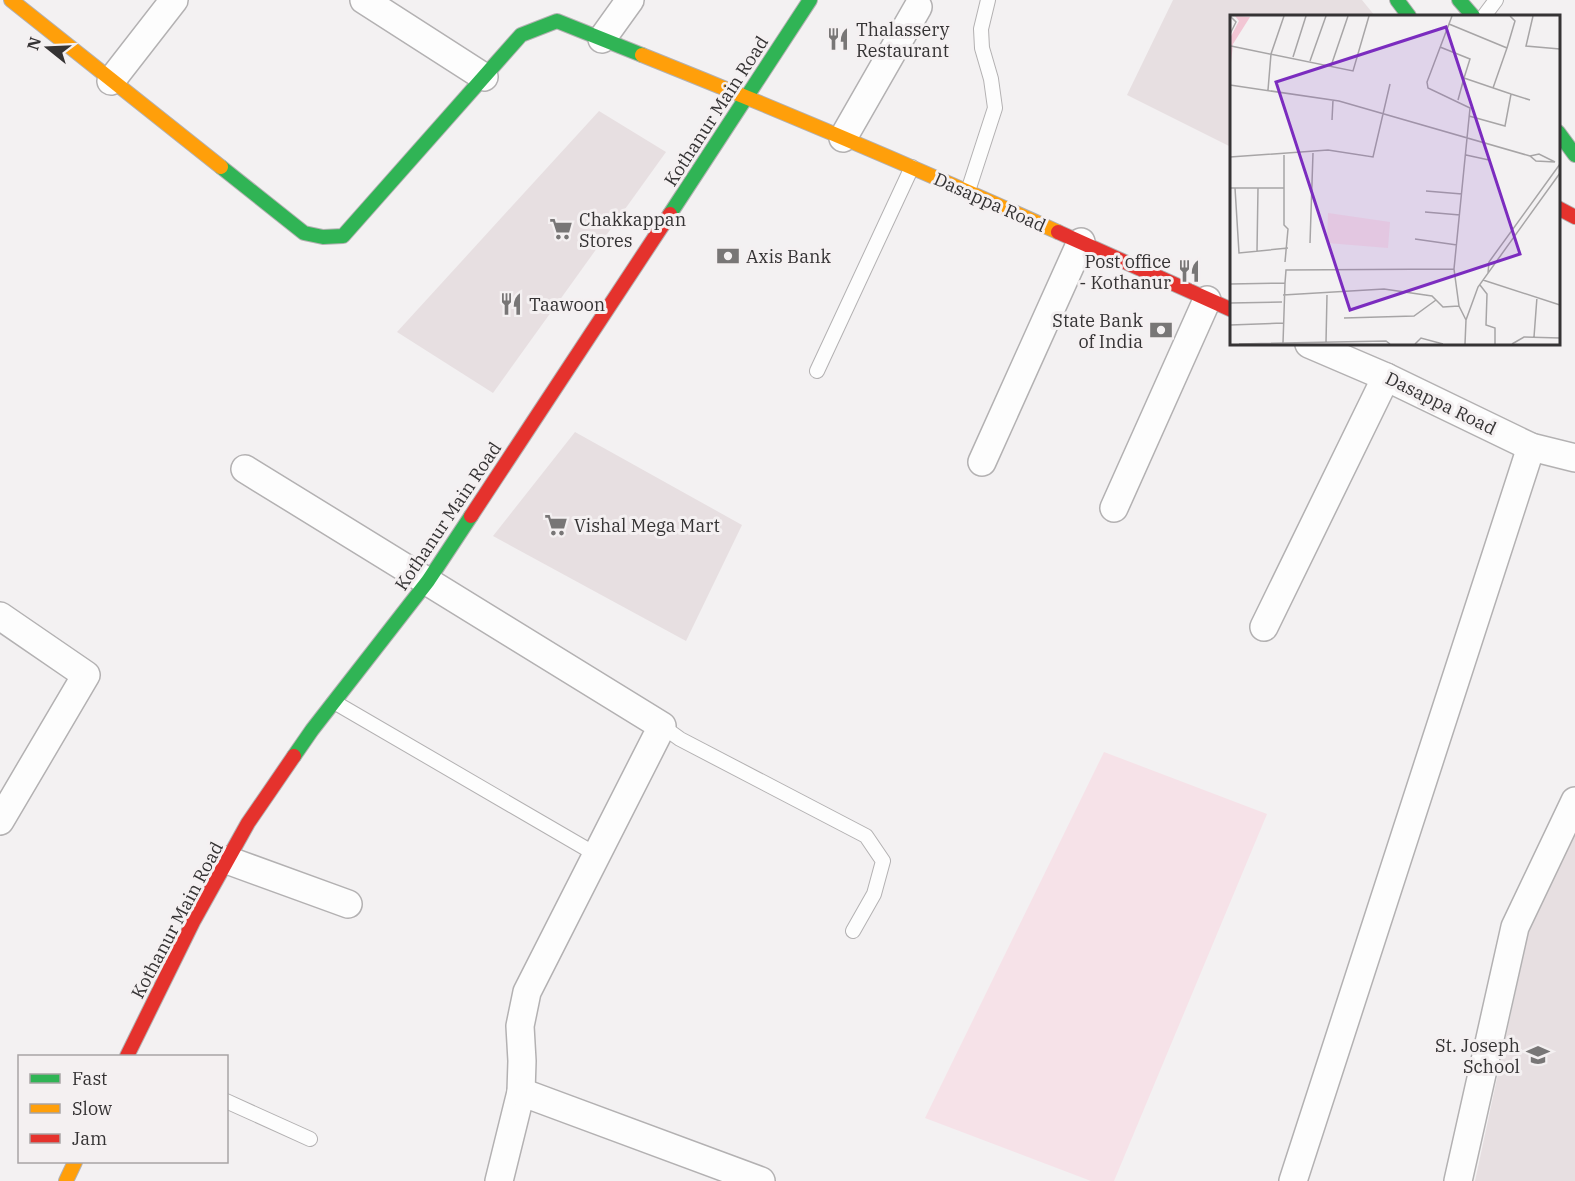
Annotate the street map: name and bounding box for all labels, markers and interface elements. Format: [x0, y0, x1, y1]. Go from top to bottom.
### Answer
inset map [1230, 15, 1560, 345]
north arrow [18, 18, 78, 78]
place label: Thalassery Restaurant [856, 18, 950, 62]
restaurant icon: Thalassery Restaurant [825, 26, 851, 52]
street label: Kothanur Main Road [659, 32, 773, 190]
text: N [22, 34, 45, 52]
street label: Dasappa Road [930, 167, 1050, 237]
place label: Chakkappan Stores [579, 208, 686, 252]
supermarket icon: Chakkappan Stores [548, 216, 574, 242]
bank icon: Axis Bank [715, 243, 741, 269]
place label: Axis Bank [746, 245, 831, 268]
place label: Post office - Kothanur [1079, 250, 1171, 294]
restaurant icon: Post office - Kothanur [1176, 258, 1202, 284]
restaurant icon: Taawoon [498, 291, 524, 317]
place label: Taawoon [529, 293, 605, 316]
place label: State Bank of India [1052, 309, 1143, 353]
bank icon: State Bank of India [1148, 317, 1174, 343]
street label: Dasappa Road [1382, 366, 1500, 440]
street label: Kothanur Main Road [390, 437, 506, 595]
supermarket icon: Vishal Mega Mart [543, 512, 569, 538]
place label: Vishal Mega Mart [574, 514, 720, 537]
street label: Kothanur Main Road [126, 838, 228, 1002]
place label: St. Joseph School [1435, 1034, 1520, 1078]
school or university icon: St. Joseph School [1525, 1042, 1551, 1068]
legend [18, 1055, 228, 1163]
text: Fast [72, 1067, 107, 1090]
text: Slow [72, 1097, 112, 1120]
text: Jam [72, 1127, 107, 1150]

